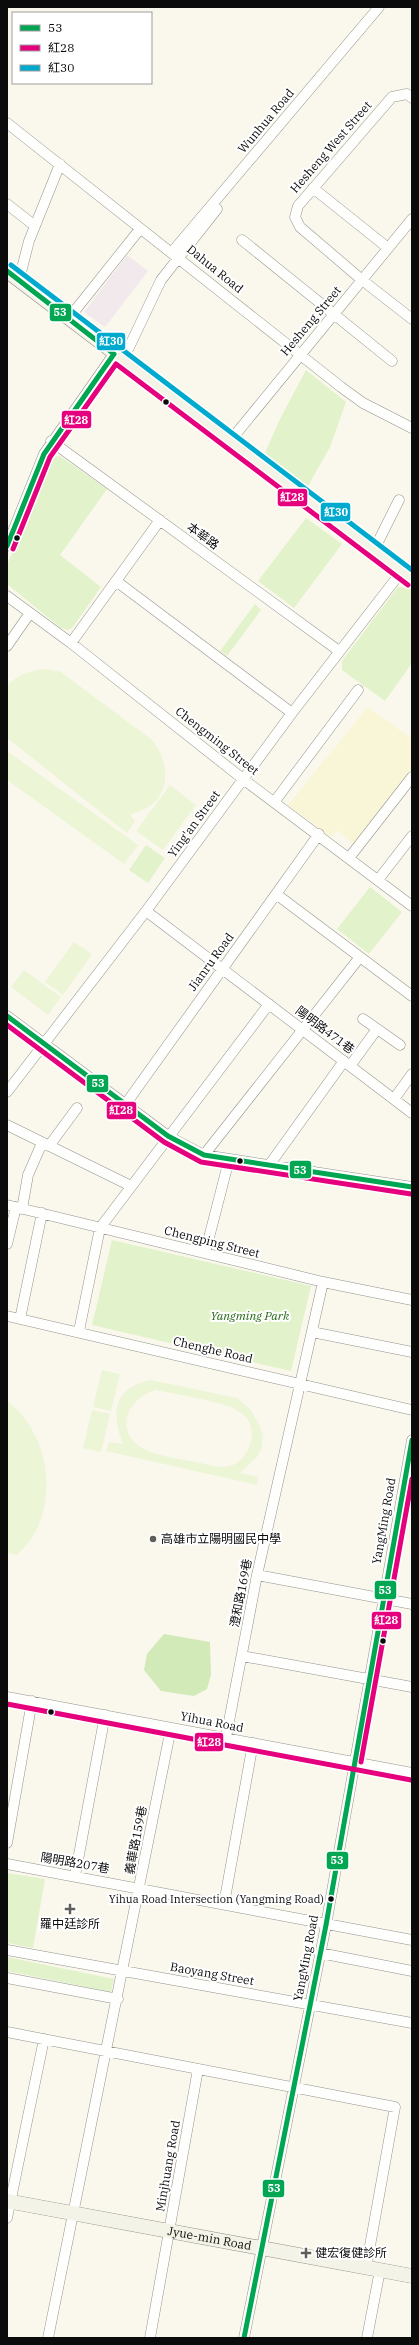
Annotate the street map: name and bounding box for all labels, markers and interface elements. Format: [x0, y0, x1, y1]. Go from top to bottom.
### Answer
legend [12, 12, 152, 84]
text: 53 [48, 20, 62, 35]
text: 紅28 [48, 40, 74, 55]
text: 紅30 [48, 60, 74, 75]
street label: Wunhua Road [234, 85, 297, 156]
street label: Hesheng West Street [287, 98, 375, 196]
street label: Dahua Road [184, 241, 246, 296]
street label: Hesheng Street [277, 283, 344, 359]
line badge: 53 [49, 303, 72, 322]
text: 53 [53, 305, 67, 319]
line badge: 紅30 [96, 332, 126, 351]
text: 紅30 [99, 334, 123, 348]
unlabelled marker [161, 397, 171, 407]
line badge: 紅28 [61, 410, 92, 429]
text: 紅28 [64, 413, 88, 427]
line badge: 紅28 [277, 488, 308, 507]
text: 紅28 [280, 490, 304, 504]
line badge: 紅30 [320, 502, 351, 522]
text: 紅30 [324, 505, 348, 519]
street label: 本華路 [184, 519, 222, 552]
unlabelled marker [12, 533, 22, 543]
street label: Chengming Street [173, 703, 262, 778]
street label: Ying'an Street [164, 787, 223, 860]
street label: Jianru Road [185, 930, 237, 994]
street label: 陽明路471巷 [293, 1003, 358, 1057]
line badge: 53 [86, 1074, 109, 1093]
text: 53 [91, 1076, 105, 1090]
line badge: 紅28 [106, 1101, 137, 1120]
text: 紅28 [109, 1103, 133, 1117]
unlabelled marker [235, 1156, 245, 1166]
line badge: 53 [289, 1160, 312, 1179]
text: 53 [293, 1163, 307, 1177]
street label: Chengping Street [163, 1222, 261, 1261]
park label: Yangming Park [211, 1308, 290, 1323]
street label: Chenghe Road [172, 1333, 254, 1366]
street label: YangMing Road [369, 1477, 398, 1565]
place label: 高雄市立陽明國民中學 [161, 1531, 281, 1546]
marker: 高雄市立陽明國民中學 [148, 1534, 158, 1544]
street label: 澄和路169巷 [227, 1557, 255, 1629]
line badge: 53 [374, 1580, 397, 1600]
text: 53 [378, 1583, 392, 1597]
line badge: 紅28 [371, 1611, 402, 1630]
text: 紅28 [374, 1613, 398, 1627]
unlabelled marker [378, 1636, 388, 1646]
unlabelled marker [46, 1707, 56, 1717]
street label: Yihua Road [179, 1708, 245, 1735]
line badge: 紅28 [194, 1732, 224, 1752]
text: 紅28 [197, 1735, 221, 1749]
street label: 義華路159巷 [122, 1804, 150, 1876]
street label: 陽明路207巷 [40, 1849, 111, 1876]
line badge: 53 [326, 1851, 349, 1870]
text: 53 [330, 1853, 344, 1867]
place label: Yihua Road Intersection (Yangming Road) [109, 1892, 324, 1906]
marker: Yihua Road Intersection (Yangming Road) [326, 1894, 336, 1904]
marker: 羅中廷診所 [64, 1903, 76, 1915]
street label: YangMing Road [290, 1914, 321, 2002]
place label: 羅中廷診所 [40, 1916, 100, 1931]
street label: Baoyang Street [169, 1959, 255, 1988]
street label: Minjhuang Road [152, 2119, 183, 2213]
line badge: 53 [262, 2179, 285, 2198]
text: 53 [267, 2181, 281, 2195]
street label: Jyue-min Road [167, 2223, 253, 2253]
place label: 健宏復健診所 [315, 2245, 387, 2260]
marker: 健宏復健診所 [300, 2247, 312, 2259]

